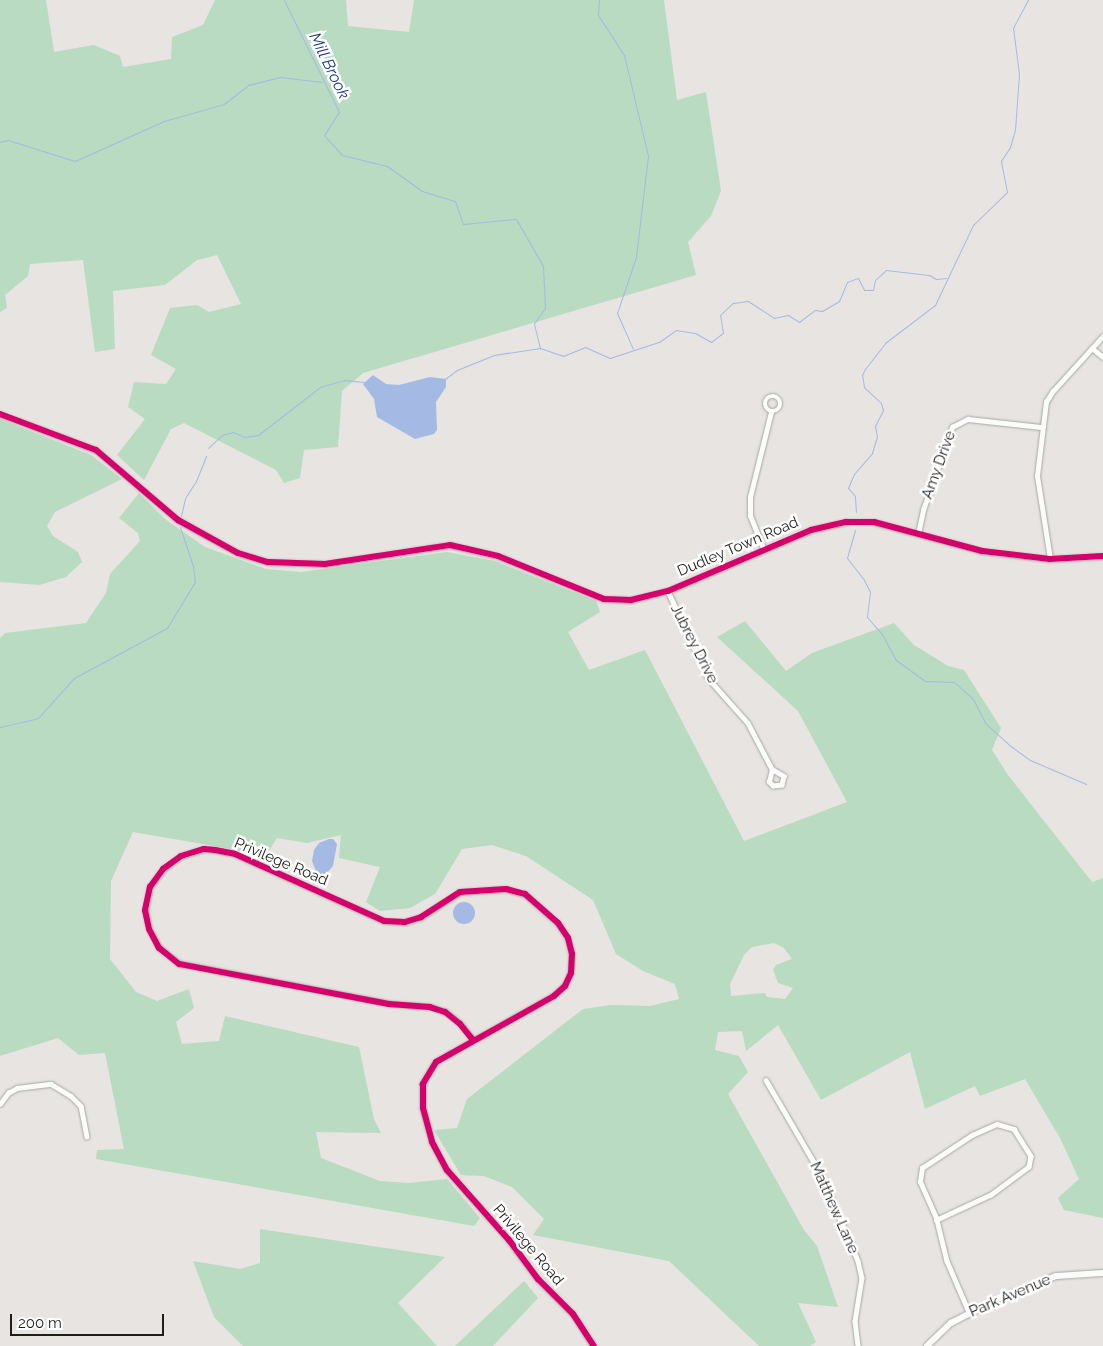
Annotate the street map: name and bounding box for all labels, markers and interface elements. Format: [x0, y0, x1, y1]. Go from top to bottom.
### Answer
water label: Mill Brook [305, 30, 353, 102]
street label: Amy Drive [918, 428, 960, 502]
street label: Dudley Town Road [674, 513, 802, 581]
street label: Jubrey Drive [666, 601, 722, 687]
street label: Privilege Road [232, 834, 330, 890]
street label: Matthew Lane [806, 1159, 862, 1257]
street label: Privilege Road [489, 1201, 567, 1289]
street label: Park Avenue [966, 1271, 1054, 1321]
scale bar [12, 1304, 166, 1336]
text: 200 m [18, 1314, 62, 1332]

